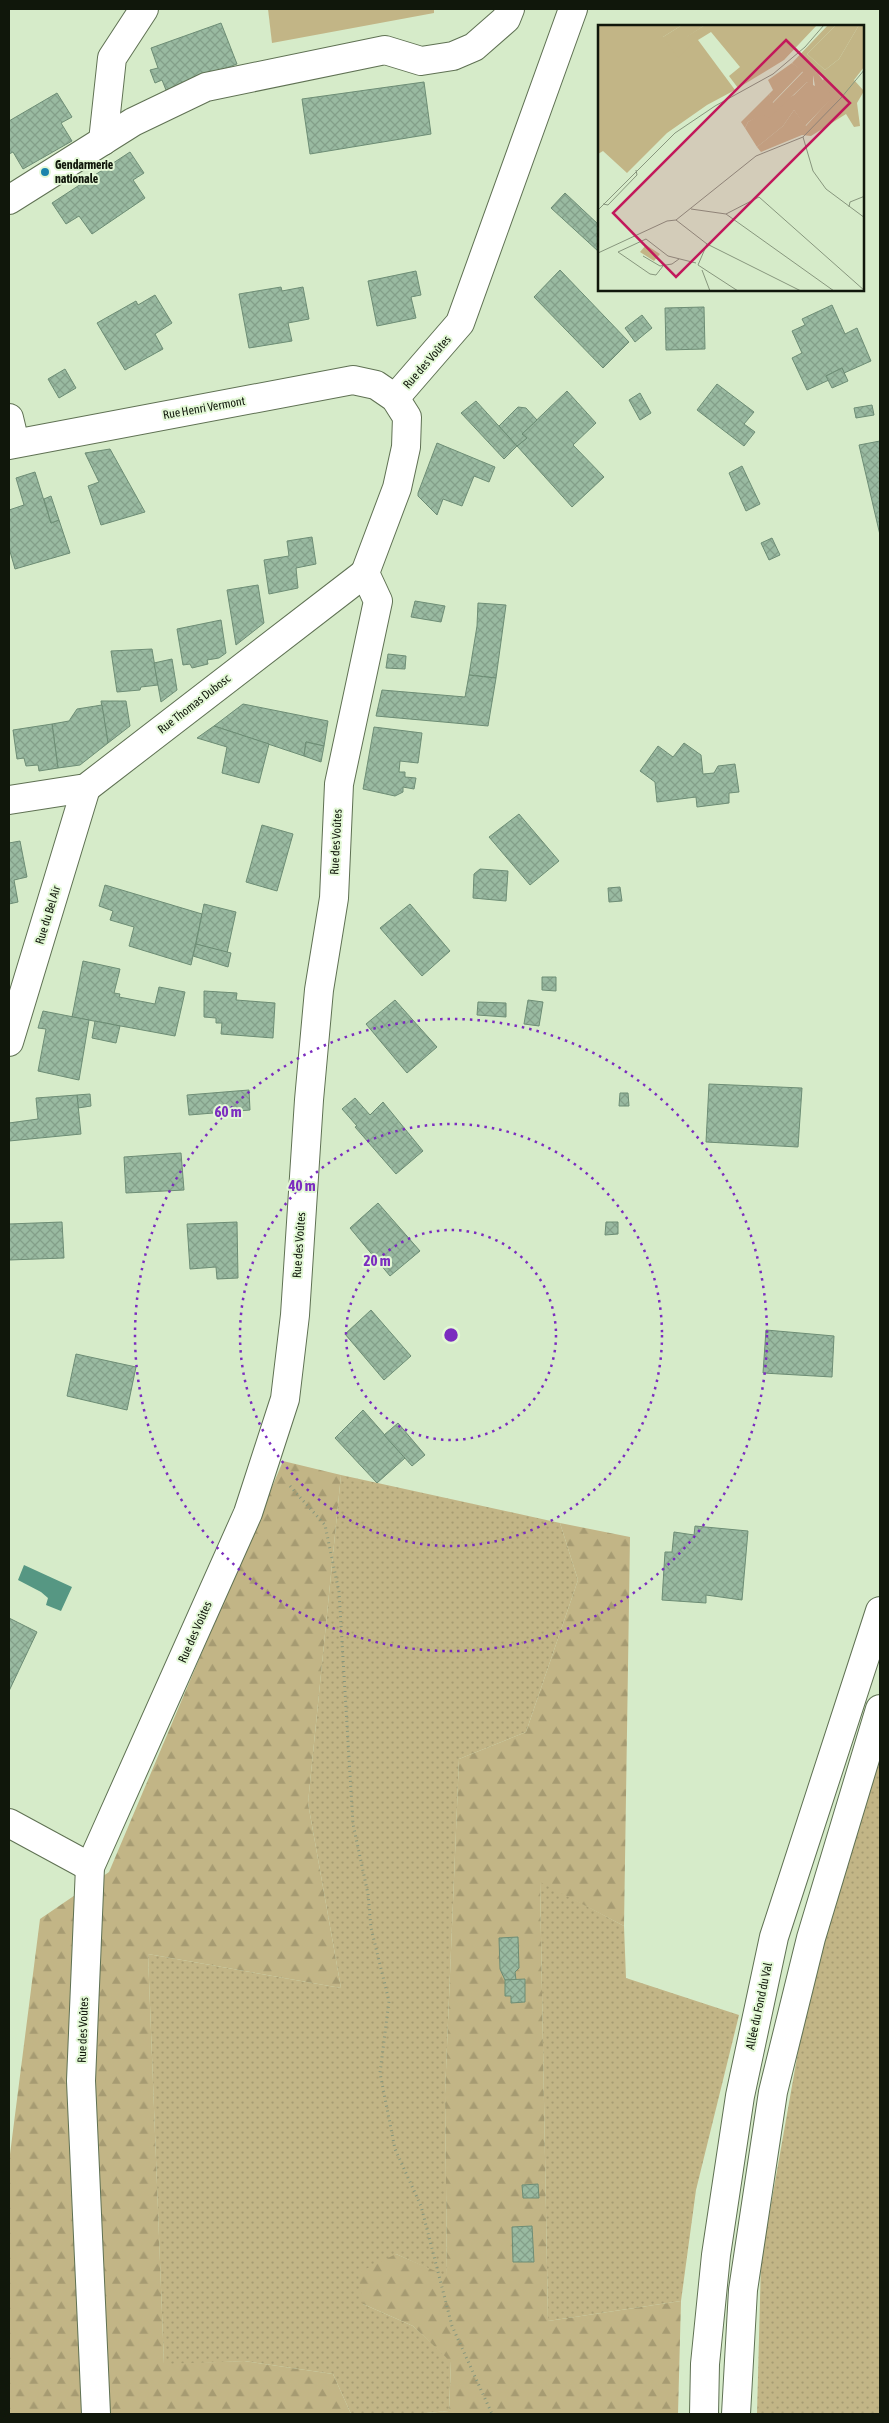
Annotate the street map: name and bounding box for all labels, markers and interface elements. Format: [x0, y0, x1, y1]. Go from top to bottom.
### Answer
inset map [598, 25, 864, 291]
place label: Gendarmerie nationale [55, 158, 114, 186]
marker: Gendarmerie nationale [39, 166, 51, 178]
street label: Rue des Voûtes [400, 333, 454, 391]
street label: Rue Henri Vermont [162, 394, 247, 422]
street label: Rue Thomas Dubosc [155, 671, 233, 737]
street label: Rue des Voûtes [327, 809, 345, 875]
street label: Rue du Bel Air [33, 884, 64, 946]
text: 60 m [215, 1103, 242, 1120]
text: 40 m [288, 1177, 316, 1194]
street label: Rue des Voûtes [290, 1212, 308, 1278]
text: 20 m [364, 1252, 391, 1269]
centre of rings [442, 1326, 460, 1344]
street label: Rue des Voûtes [175, 1599, 215, 1665]
street label: Allée du Fond du Val [743, 1960, 775, 2051]
street label: Rue des Voûtes [75, 1997, 91, 2063]

